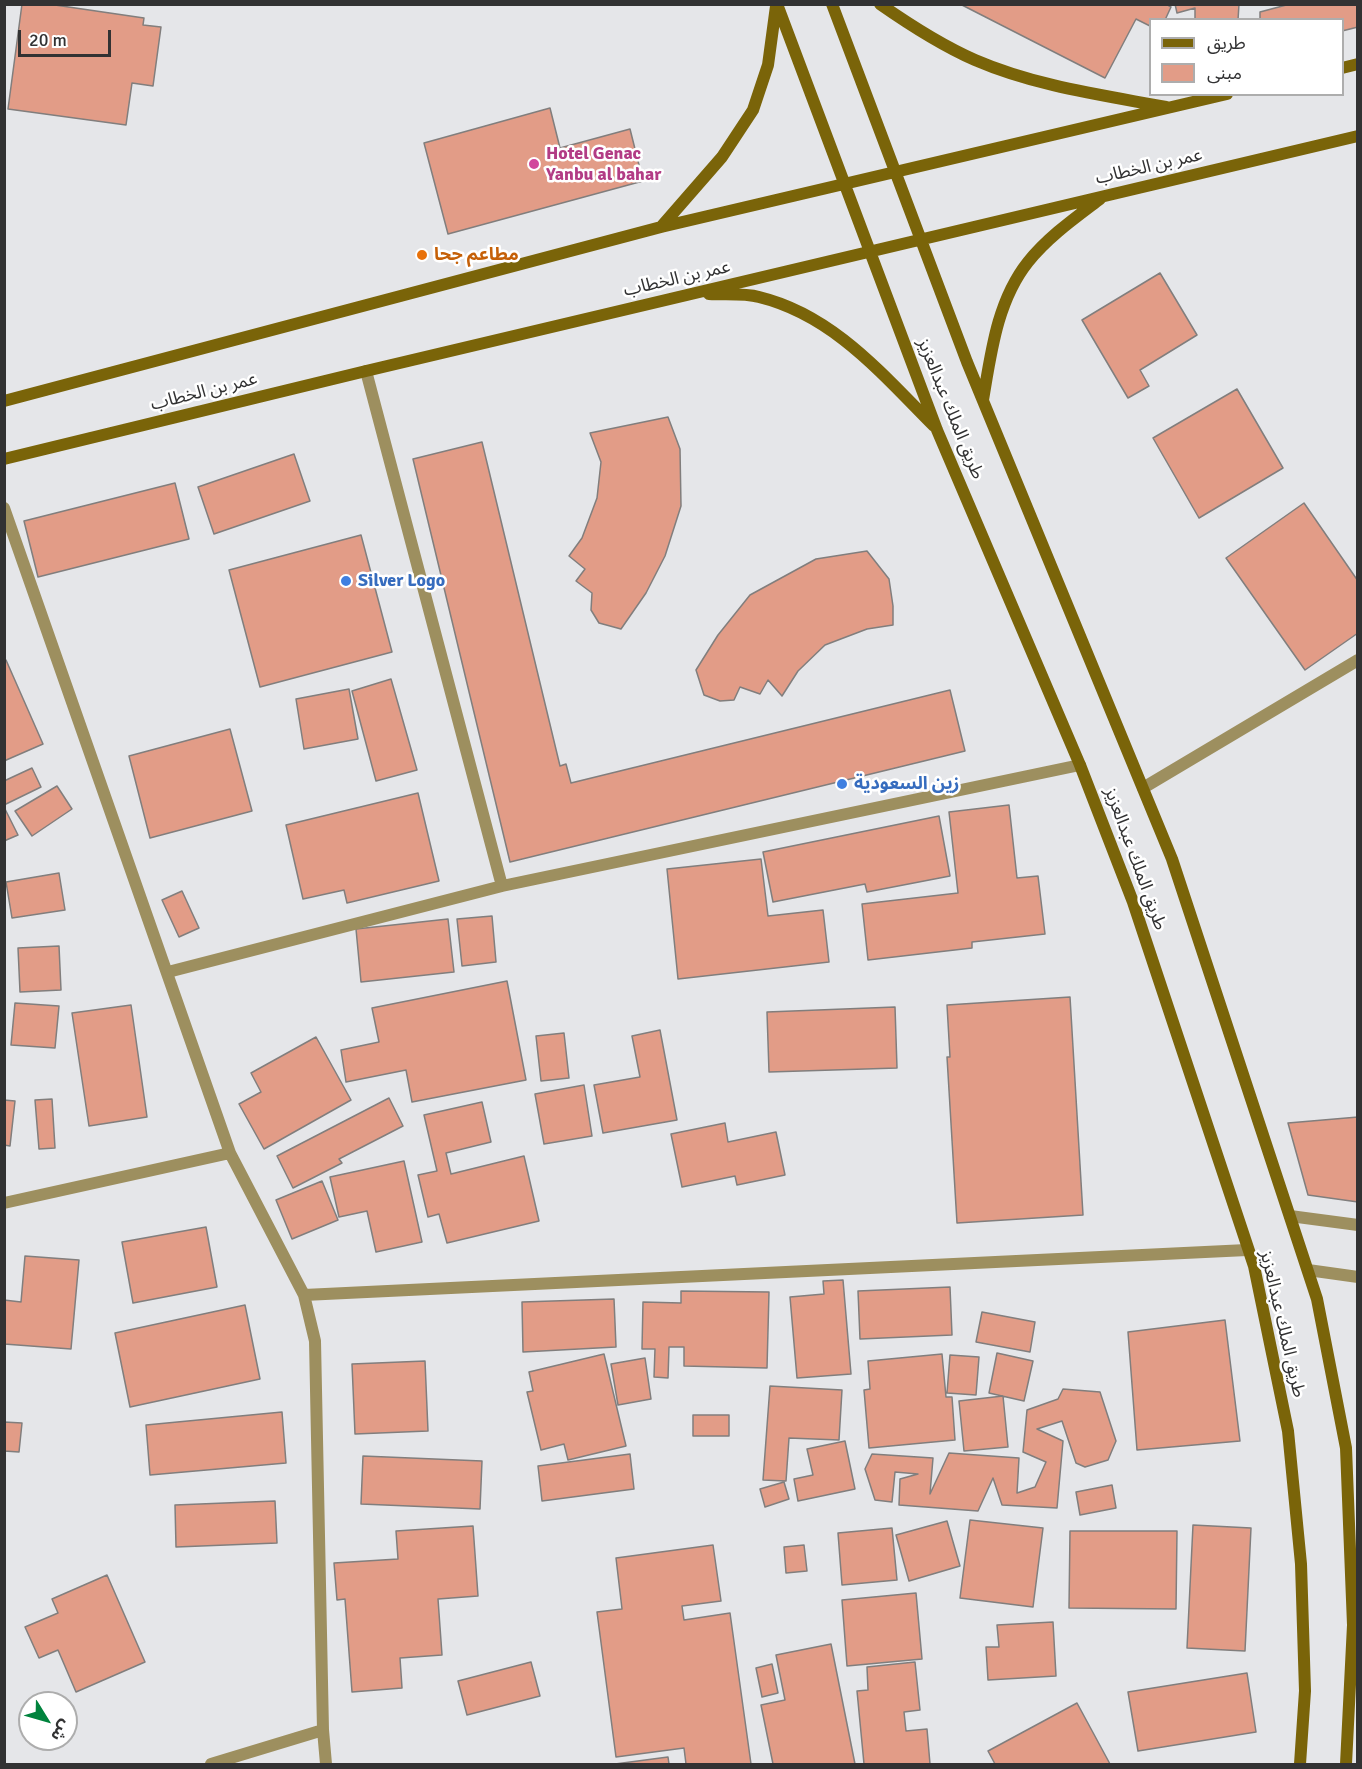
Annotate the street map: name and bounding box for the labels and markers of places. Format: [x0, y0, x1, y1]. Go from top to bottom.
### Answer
place label: Hotel Genac Yanbu al bahar [546, 143, 661, 186]
marker: Hotel Genac Yanbu al bahar [527, 157, 541, 171]
place label: مطاعم جحا [434, 244, 519, 266]
marker: مطاعم جحا [415, 248, 429, 262]
place label: Silver Logo [358, 570, 445, 592]
marker: Silver Logo [339, 574, 353, 588]
place label: زين السعودية [854, 773, 959, 795]
marker: زين السعودية [835, 777, 849, 791]

